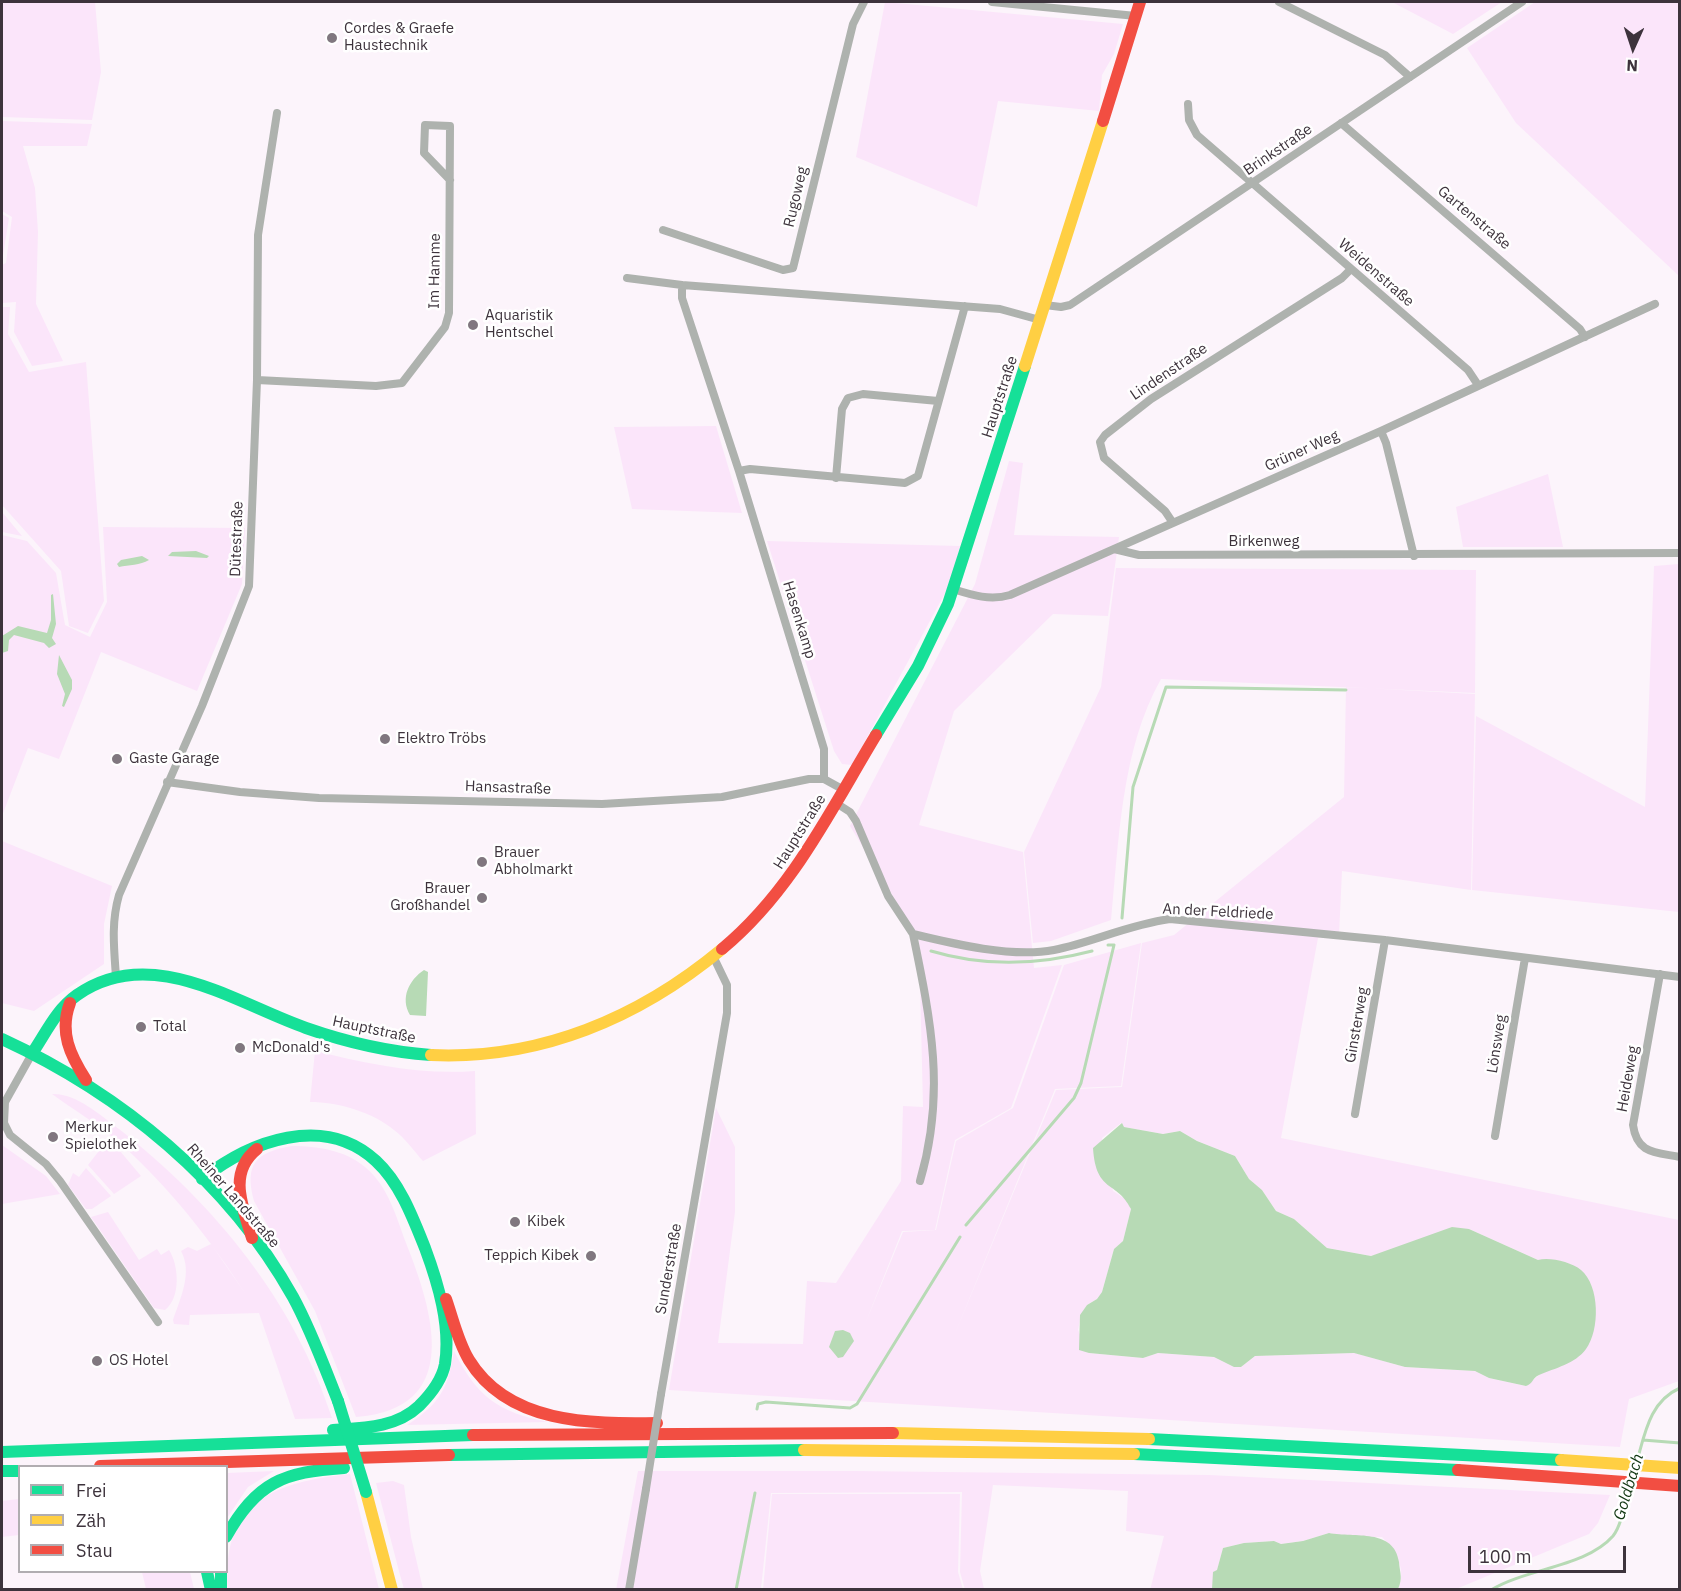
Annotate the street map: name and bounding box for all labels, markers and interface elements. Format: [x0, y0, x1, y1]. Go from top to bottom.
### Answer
north arrow [1603, 18, 1663, 78]
place label: Cordes & Graefe Haustechnik [344, 20, 454, 55]
marker: Cordes & Graefe Haustechnik [325, 31, 339, 45]
text: N [1626, 56, 1638, 76]
street label: Brinkstraße [1240, 120, 1316, 180]
street label: Rugoweg [780, 165, 812, 229]
street label: Gartenstraße [1434, 182, 1514, 254]
street label: Im Hamme [425, 233, 445, 309]
street label: Weidenstraße [1334, 235, 1418, 311]
place label: Aquaristik Hentschel [485, 307, 553, 342]
marker: Aquaristik Hentschel [466, 318, 480, 332]
street label: Lindenstraße [1127, 340, 1211, 404]
street label: Hauptstraße [978, 354, 1022, 440]
street label: Grüner Weg [1262, 427, 1342, 475]
street label: Dütestraße [227, 501, 247, 577]
street label: Birkenweg [1229, 533, 1299, 551]
street label: Hasenkamp [779, 579, 819, 661]
place label: Elektro Tröbs [397, 730, 486, 748]
marker: Elektro Tröbs [378, 732, 392, 746]
place label: Gaste Garage [129, 750, 220, 768]
marker: Gaste Garage [110, 752, 124, 766]
street label: Hansastraße [465, 778, 551, 798]
street label: Hauptstraße [770, 791, 830, 873]
place label: Brauer Abholmarkt [494, 844, 573, 879]
marker: Brauer Abholmarkt [475, 855, 489, 869]
place label: Brauer Großhandel [390, 880, 470, 915]
marker: Brauer Großhandel [475, 891, 489, 905]
street label: An der Feldriede [1162, 900, 1274, 924]
street label: Ginsterweg [1341, 986, 1373, 1064]
street label: Hauptstraße [331, 1012, 417, 1048]
street label: Lönsweg [1483, 1013, 1511, 1075]
place label: Total [153, 1018, 186, 1036]
marker: Total [134, 1020, 148, 1034]
place label: McDonald's [252, 1039, 330, 1057]
marker: McDonald's [233, 1041, 247, 1055]
street label: Heideweg [1613, 1044, 1643, 1114]
place label: Merkur Spielothek [65, 1119, 137, 1154]
marker: Merkur Spielothek [46, 1130, 60, 1144]
street label: Rheiner Landstraße [183, 1140, 283, 1252]
place label: Kibek [527, 1213, 565, 1231]
marker: Kibek [508, 1215, 522, 1229]
street label: Sunderstraße [652, 1222, 686, 1316]
place label: Teppich Kibek [484, 1247, 579, 1265]
marker: Teppich Kibek [584, 1249, 598, 1263]
place label: OS Hotel [109, 1352, 168, 1370]
marker: OS Hotel [90, 1354, 104, 1368]
water label: Goldbach [1610, 1452, 1648, 1522]
legend [18, 1465, 228, 1573]
text: Frei [76, 1479, 107, 1502]
text: Zäh [76, 1509, 106, 1532]
scale bar [1471, 1534, 1628, 1572]
text: Stau [76, 1539, 113, 1562]
text: 100 m [1479, 1545, 1531, 1568]

